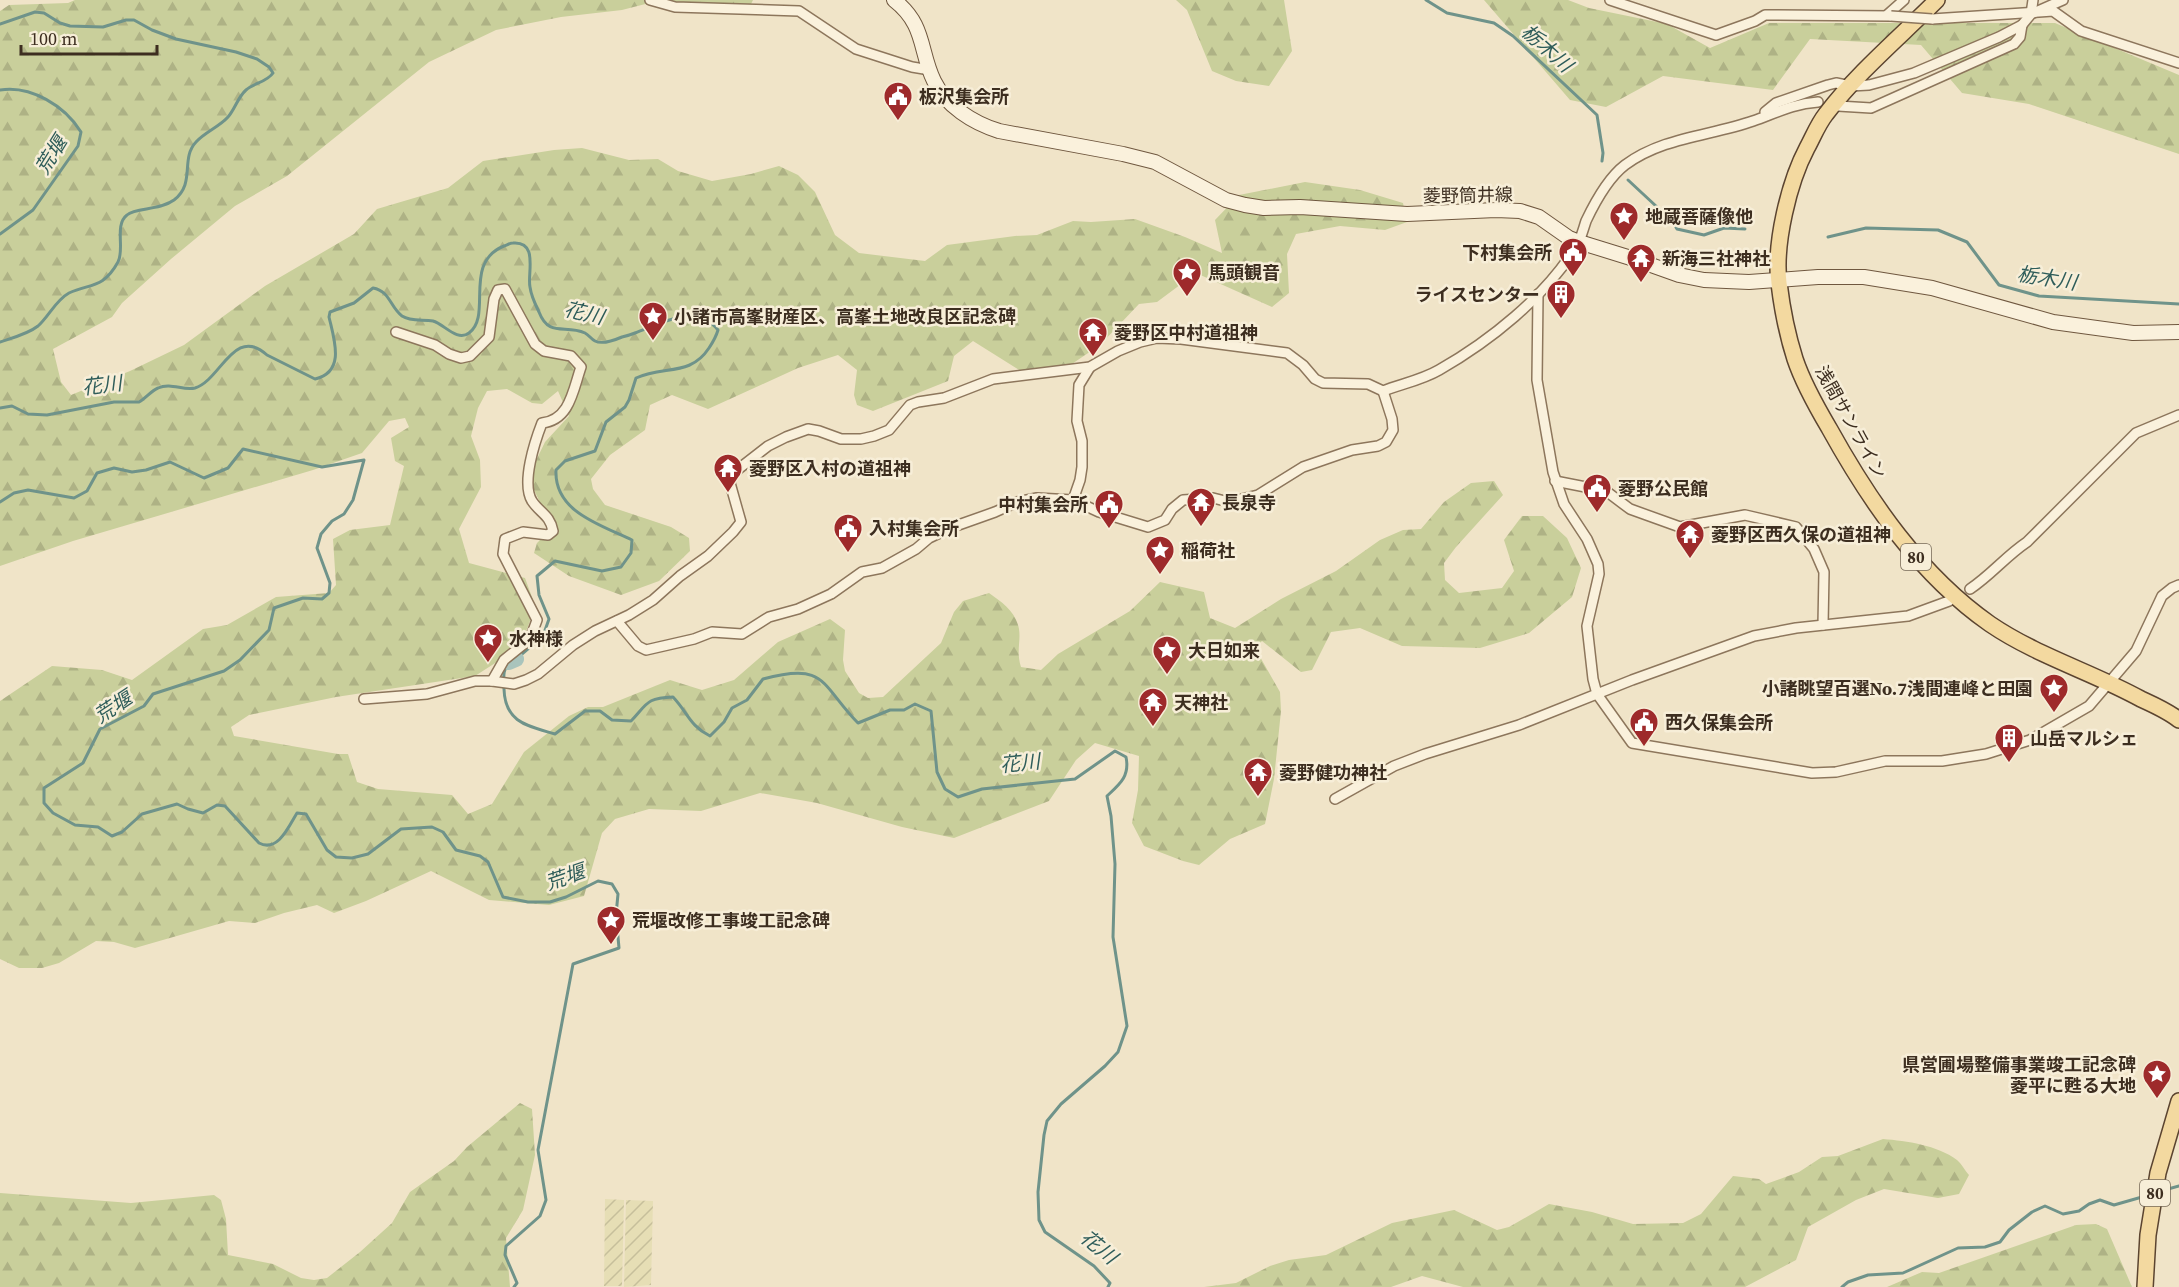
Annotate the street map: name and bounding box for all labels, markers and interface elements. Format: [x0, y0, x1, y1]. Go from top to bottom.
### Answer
scale bar [21, 18, 158, 56]
water label: 栃木川 [1515, 18, 1580, 80]
text: 100 m [30, 26, 77, 51]
public building icon: 板沢集会所 [882, 80, 914, 122]
place label: 板沢集会所 [919, 84, 1009, 109]
water label: 荒堰 [29, 127, 76, 179]
street label: 菱野筒井線 [1423, 182, 1513, 208]
place icon: 地蔵菩薩像他 [1608, 200, 1640, 242]
place label: 地蔵菩薩像他 [1645, 204, 1753, 229]
public building icon: 下村集会所 [1557, 236, 1589, 278]
place label: 下村集会所 [1462, 240, 1552, 265]
temple icon: 新海三社神社 [1625, 242, 1657, 284]
place label: 新海三社神社 [1662, 246, 1770, 271]
place icon: 馬頭観音 [1171, 256, 1203, 298]
water label: 栃木川 [2015, 259, 2081, 297]
place label: 馬頭観音 [1208, 260, 1280, 285]
building icon: ライスセンター [1545, 278, 1577, 320]
place label: ライスセンター [1415, 282, 1540, 307]
water label: 花川 [561, 295, 609, 332]
place icon: 小諸市高峯財産区、高峯土地改良区記念碑 [637, 300, 669, 342]
place label: 小諸市高峯財産区、高峯土地改良区記念碑 [674, 304, 1016, 329]
temple icon: 菱野区中村道祖神 [1077, 316, 1109, 358]
place label: 菱野区中村道祖神 [1114, 320, 1258, 345]
street label: 浅間サンライン [1810, 361, 1892, 483]
water label: 花川 [80, 368, 126, 401]
temple icon: 菱野区入村の道祖神 [712, 452, 744, 494]
place label: 菱野区入村の道祖神 [749, 456, 911, 481]
public building icon: 菱野公民館 [1581, 472, 1613, 514]
place label: 菱野公民館 [1618, 476, 1708, 501]
temple icon: 長泉寺 [1185, 486, 1217, 528]
public building icon: 中村集会所 [1093, 488, 1125, 530]
place label: 長泉寺 [1222, 490, 1276, 515]
place label: 中村集会所 [998, 492, 1088, 517]
public building icon: 入村集会所 [832, 512, 864, 554]
place label: 入村集会所 [869, 516, 959, 541]
temple icon: 菱野区西久保の道祖神 [1674, 518, 1706, 560]
place label: 菱野区西久保の道祖神 [1711, 522, 1891, 547]
place icon: 稲荷社 [1144, 534, 1176, 576]
place label: 稲荷社 [1181, 538, 1235, 563]
road number: 80 [1901, 544, 1931, 570]
place icon: 水神様 [472, 622, 504, 664]
place label: 水神様 [509, 626, 563, 651]
place icon: 大日如来 [1151, 634, 1183, 676]
place label: 大日如来 [1188, 638, 1260, 663]
place icon: 小諸眺望百選No.7浅間連峰と田園 [2038, 672, 2070, 714]
place label: 小諸眺望百選No.7浅間連峰と田園 [1762, 676, 2033, 701]
water label: 荒堰 [89, 682, 141, 730]
temple icon: 天神社 [1137, 686, 1169, 728]
place label: 天神社 [1174, 690, 1228, 715]
public building icon: 西久保集会所 [1628, 706, 1660, 748]
place label: 西久保集会所 [1665, 710, 1773, 735]
building icon: 山岳マルシェ [1993, 722, 2025, 764]
place label: 山岳マルシェ [2030, 726, 2138, 751]
water label: 花川 [999, 747, 1043, 779]
temple icon: 菱野健功神社 [1242, 756, 1274, 798]
place label: 菱野健功神社 [1279, 760, 1387, 785]
water label: 荒堰 [542, 856, 592, 897]
place icon: 荒堰改修工事竣工記念碑 [595, 904, 627, 946]
place label: 荒堰改修工事竣工記念碑 [632, 908, 830, 933]
place label: 県営圃場整備事業竣工記念碑 菱平に甦る大地 [1902, 1052, 2136, 1098]
place icon: 県営圃場整備事業竣工記念碑 菱平に甦る大地 [2141, 1058, 2173, 1100]
road number: 80 [2140, 1180, 2170, 1206]
water label: 花川 [1075, 1224, 1125, 1272]

